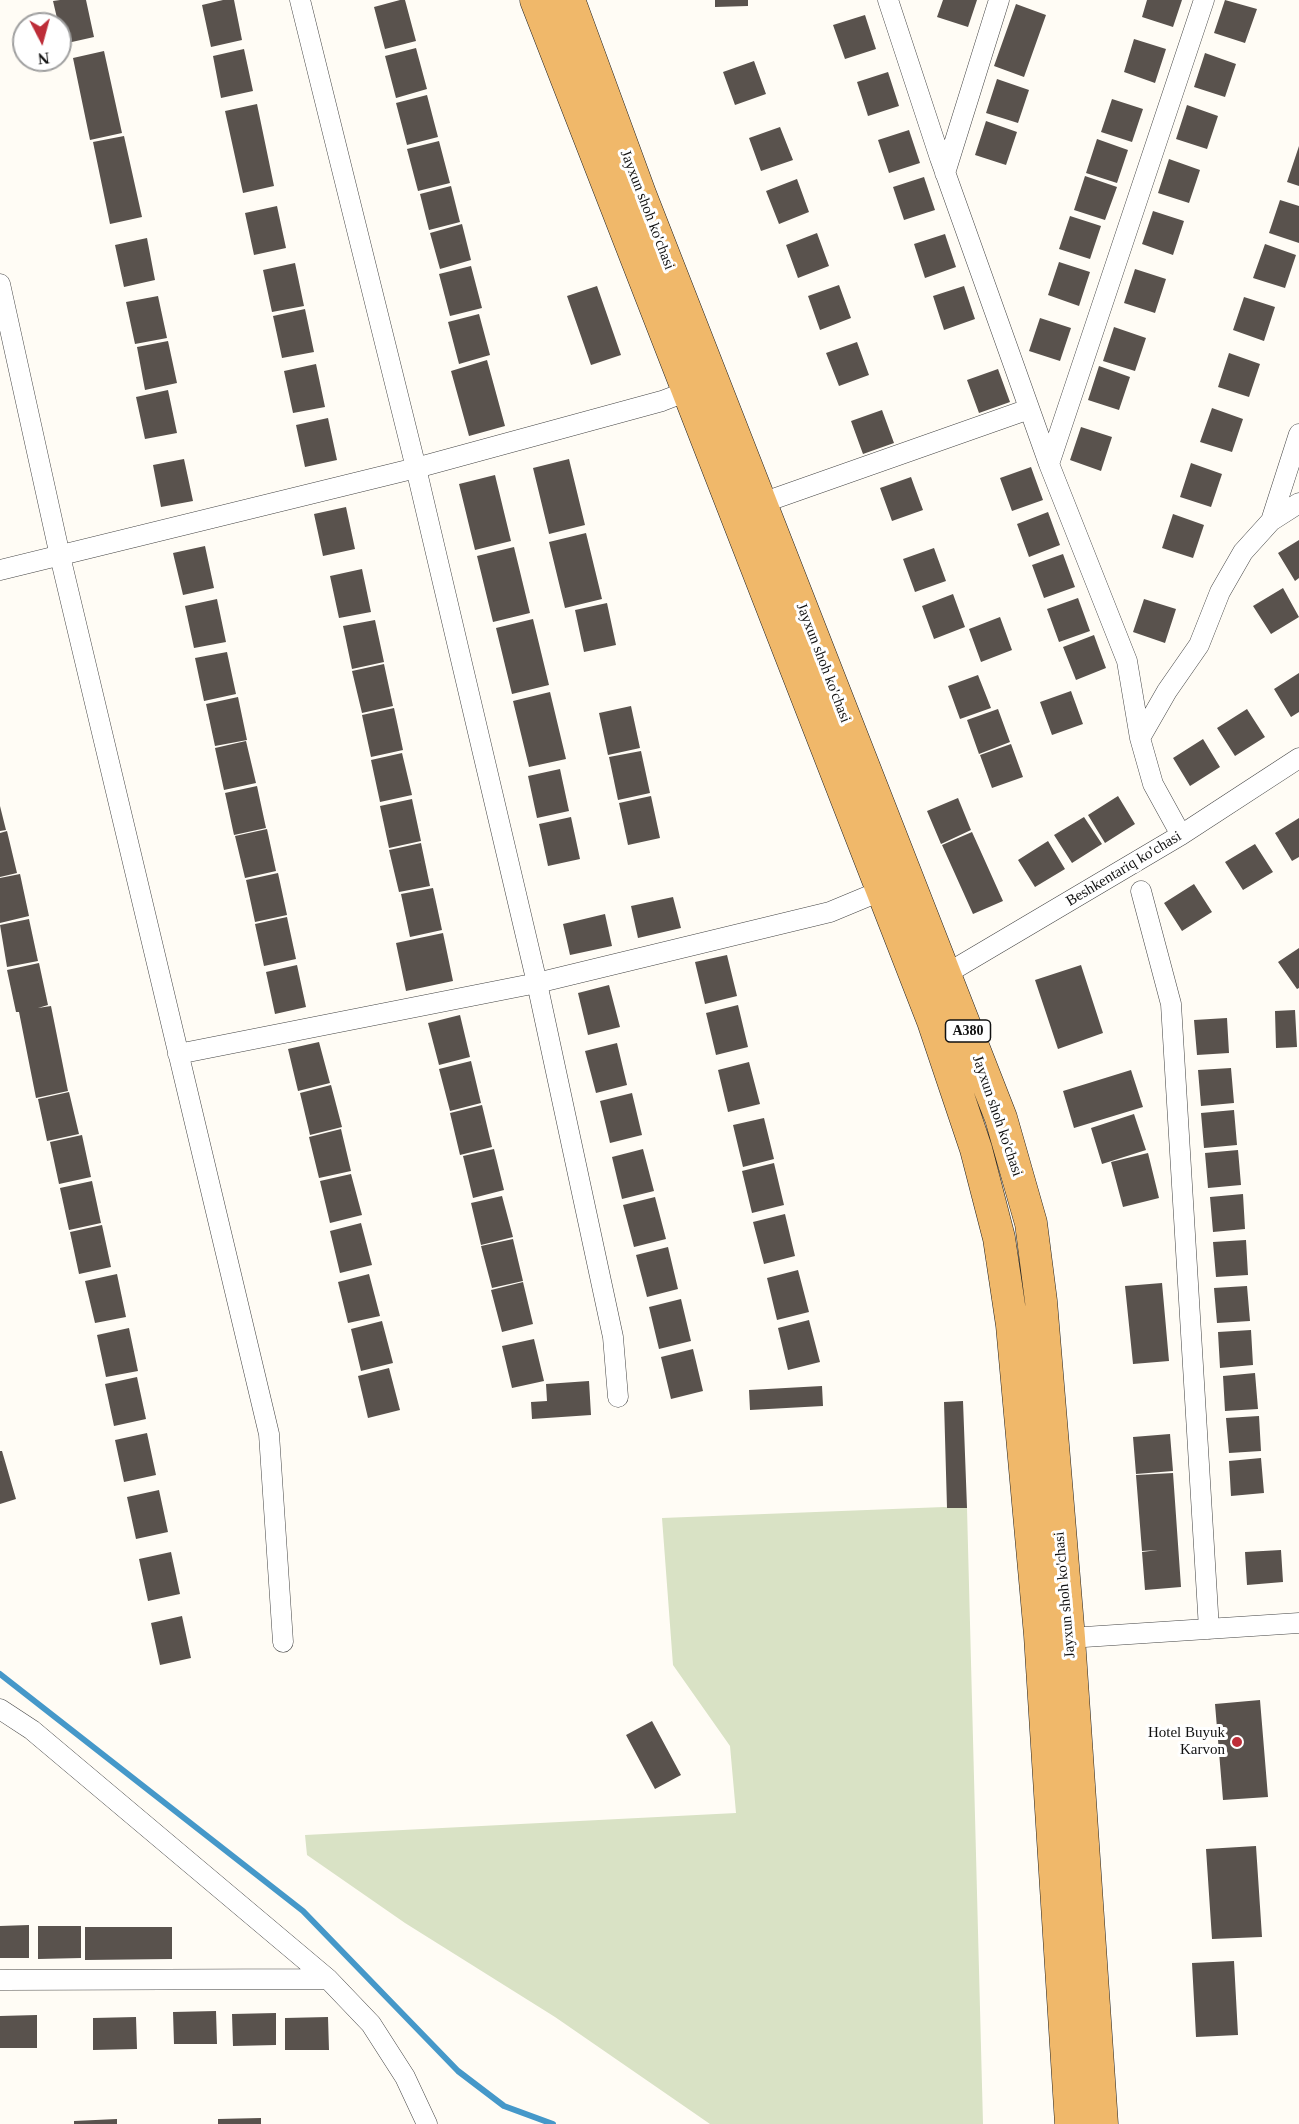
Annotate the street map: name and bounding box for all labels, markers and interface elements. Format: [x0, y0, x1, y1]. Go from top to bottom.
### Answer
north arrow [12, 12, 72, 72]
text: N [37, 49, 50, 67]
street label: Jayxun shoh ko'chasi [616, 148, 678, 272]
street label: Jayxun shoh ko'chasi [792, 601, 854, 725]
street label: Beshkentariq ko'chasi [1063, 827, 1185, 911]
road number: A380 [946, 1020, 990, 1042]
street label: Jayxun shoh ko'chasi [968, 1053, 1026, 1179]
street label: Jayxun shoh ko'chasi [1051, 1531, 1079, 1659]
place label: Hotel Buyuk Karvon [1148, 1724, 1225, 1759]
marker: Hotel Buyuk Karvon [1230, 1735, 1244, 1749]

